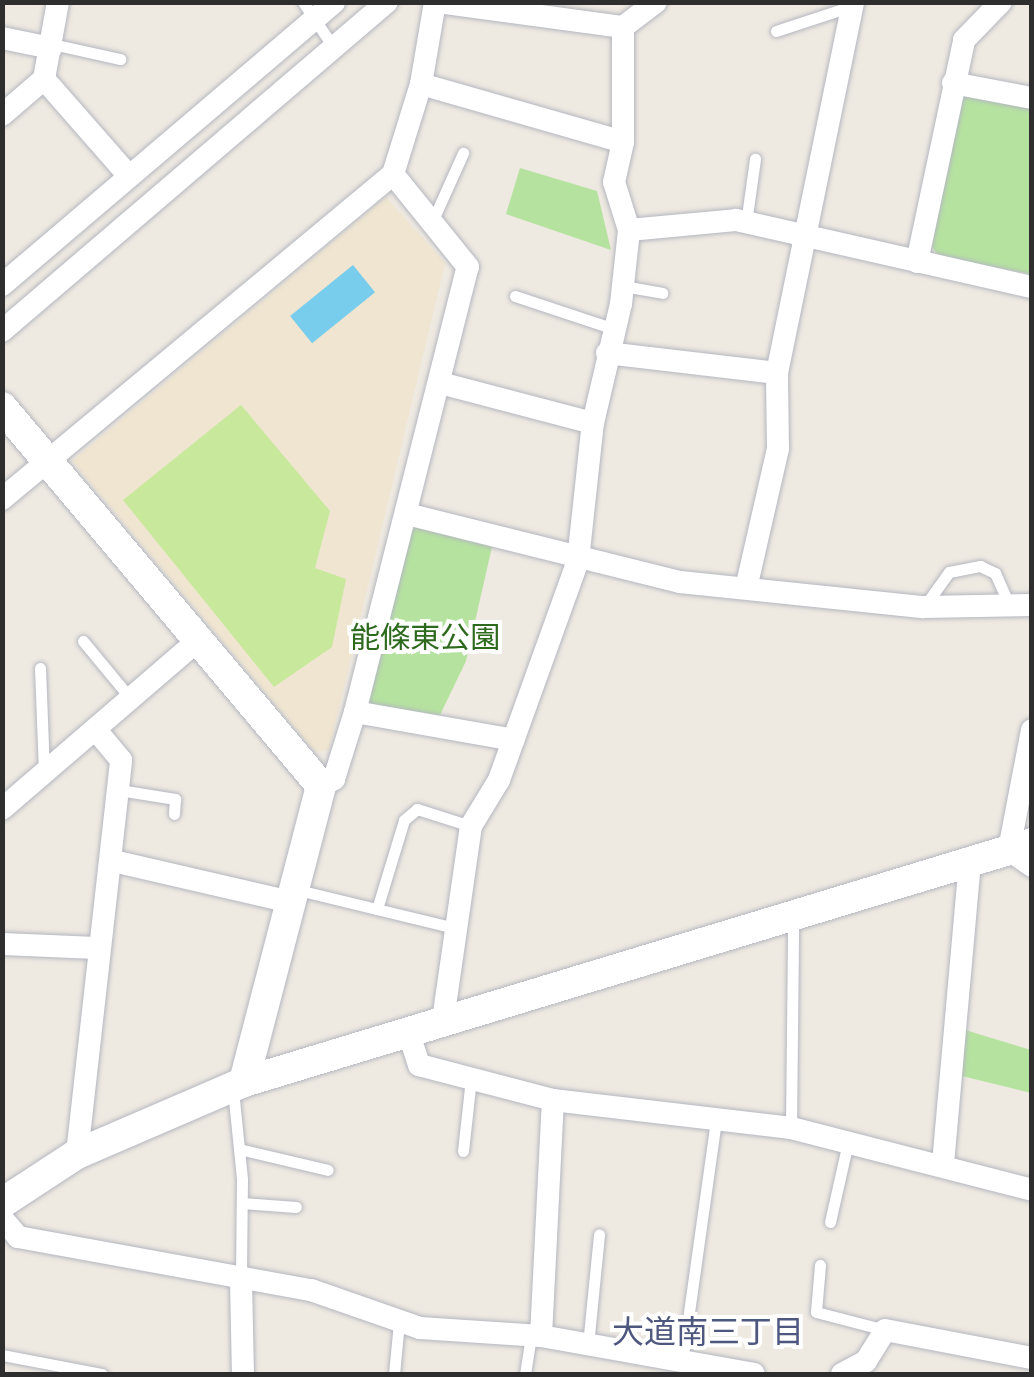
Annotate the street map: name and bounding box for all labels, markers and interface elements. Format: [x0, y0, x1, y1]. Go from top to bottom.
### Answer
park label: 能條東公園 [350, 623, 500, 659]
district label: 大道南三丁目 [612, 1316, 804, 1354]

